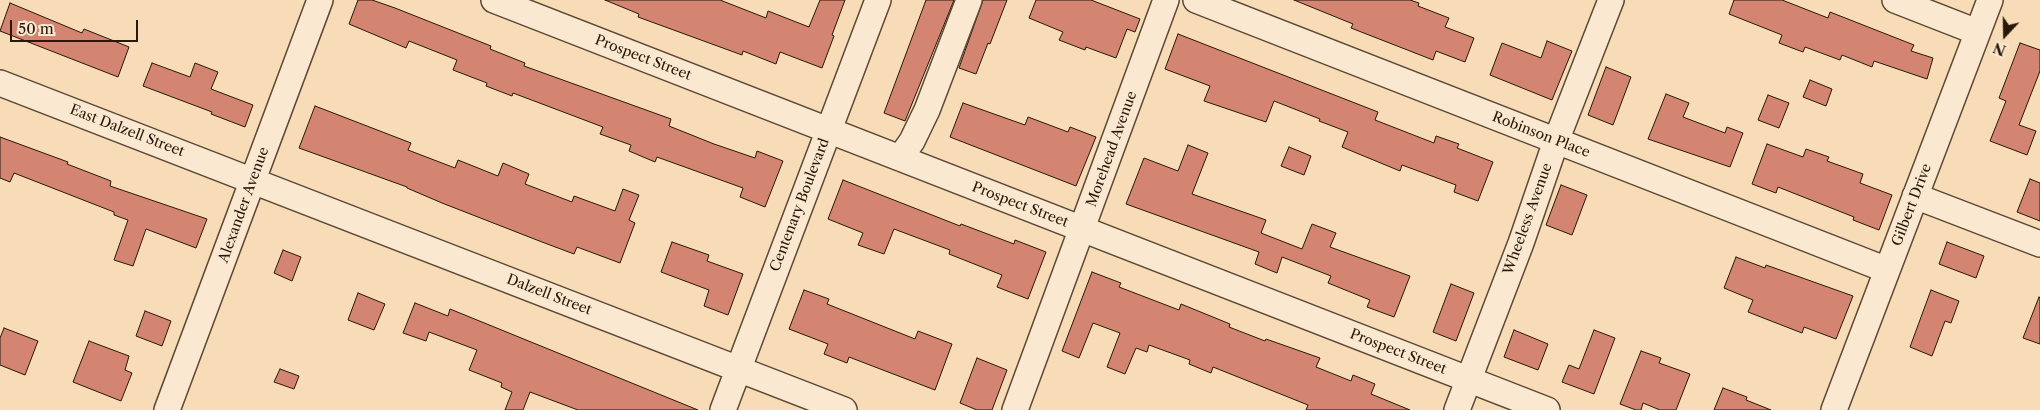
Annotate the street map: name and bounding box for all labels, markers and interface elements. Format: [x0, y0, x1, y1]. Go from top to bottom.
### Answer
scale bar [12, 10, 140, 42]
north arrow [1980, 10, 2030, 60]
text: 50 m [18, 19, 54, 38]
street label: Prospect Street [592, 32, 694, 84]
text: N [1991, 38, 2009, 60]
street label: Morehead Avenue [1083, 89, 1141, 209]
street label: East Dalzell Street [67, 101, 187, 161]
street label: Robinson Place [1490, 109, 1592, 161]
street label: Centenary Boulevard [767, 136, 833, 274]
street label: Alexander Avenue [215, 145, 273, 265]
street label: Wheeless Avenue [1500, 161, 1556, 277]
street label: Gilbert Drive [1889, 161, 1935, 249]
street label: Prospect Street [969, 179, 1071, 231]
street label: Dalzell Street [504, 271, 594, 319]
street label: Prospect Street [1347, 326, 1449, 378]

